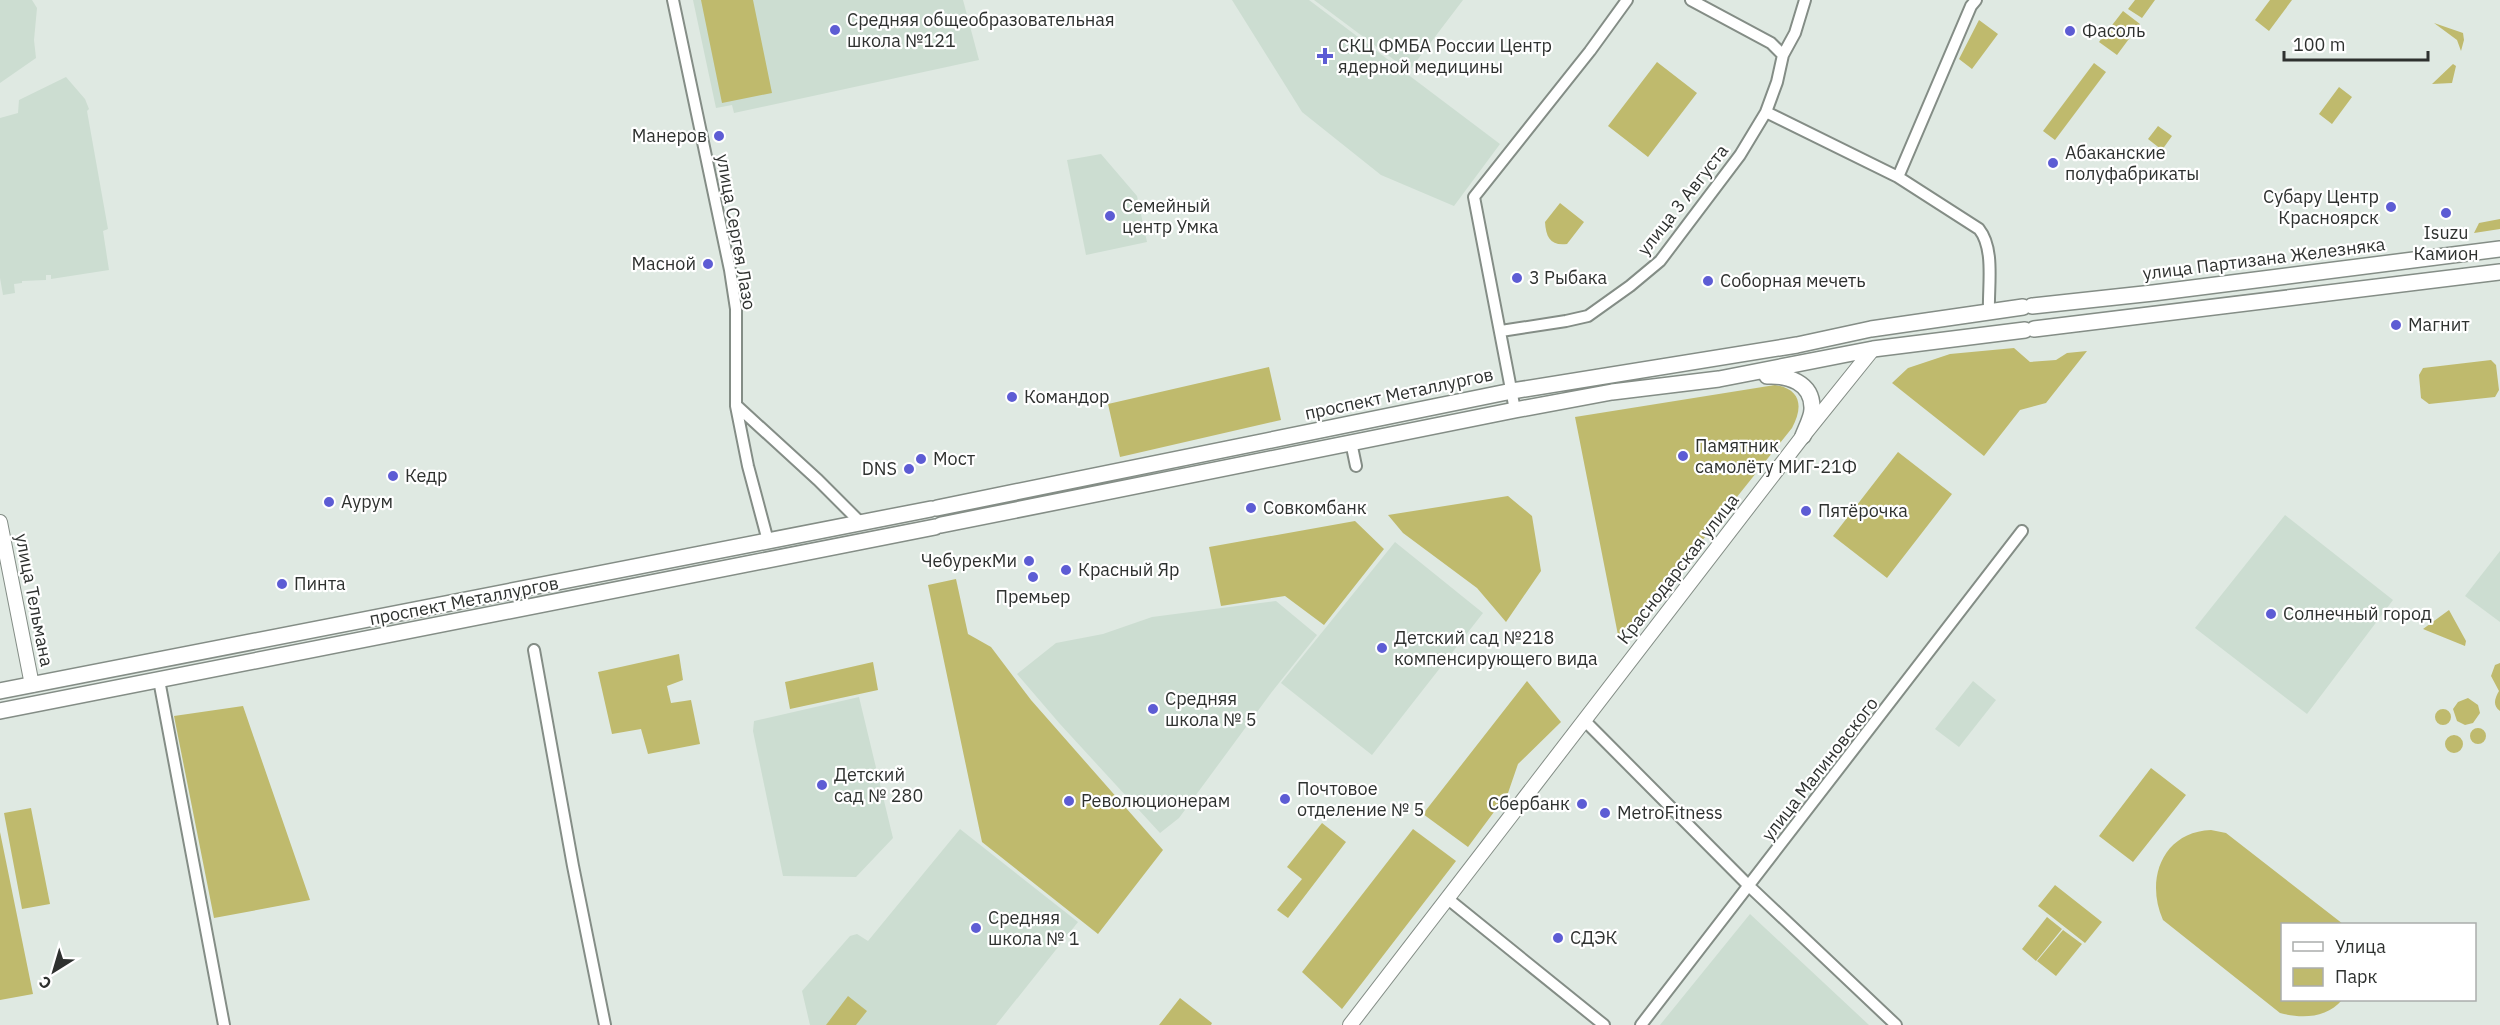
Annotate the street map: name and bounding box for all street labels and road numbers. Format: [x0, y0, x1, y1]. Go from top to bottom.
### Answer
street label: улица 3 Августа [1632, 139, 1733, 260]
street label: улица Сергея Лазо [711, 152, 762, 312]
street label: улица Партизана Железняка [2141, 232, 2387, 285]
street label: проспект Металлургов [1302, 362, 1495, 425]
street label: Краснодарская улица [1612, 489, 1744, 648]
street label: улица Тельмана [10, 531, 59, 669]
street label: проспект Металлургов [367, 571, 561, 630]
street label: улица Малиновского [1756, 692, 1883, 845]

